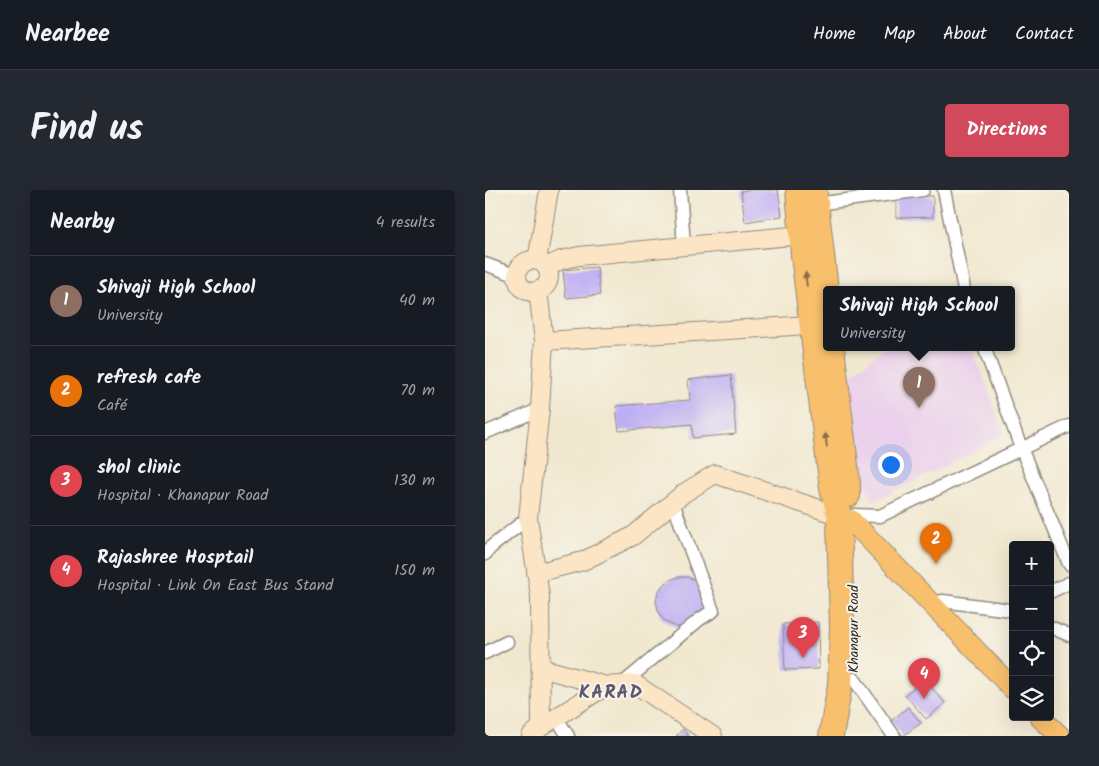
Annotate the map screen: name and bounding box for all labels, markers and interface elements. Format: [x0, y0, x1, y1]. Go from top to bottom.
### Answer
text: Nearbee [25, 15, 110, 54]
text: Home [813, 20, 856, 49]
text: Map [884, 20, 915, 49]
text: About [943, 20, 987, 49]
text: Contact [1015, 20, 1074, 49]
text: Find us [30, 102, 143, 158]
button: Directions [945, 104, 1069, 157]
text: Nearby [50, 206, 115, 239]
text: 4 results [376, 210, 435, 235]
one-way arrow [802, 271, 810, 287]
text: Shivaji High School [97, 273, 255, 303]
popup [823, 286, 1015, 351]
text: 1 [64, 288, 68, 313]
text: 40 m [399, 288, 435, 313]
text: Shivaji High School [840, 291, 998, 321]
text: University [97, 303, 162, 328]
text: University [840, 321, 905, 346]
text: refresh cafe [97, 363, 201, 393]
pin: 1 [903, 367, 935, 408]
text: 2 [61, 378, 71, 403]
text: 70 m [400, 378, 435, 403]
text: Café [97, 393, 127, 418]
one-way arrow [822, 432, 830, 448]
your location [878, 452, 904, 478]
text: shol clinic [97, 453, 182, 483]
text: 3 [62, 468, 70, 493]
text: 130 m [394, 468, 435, 493]
text: Hospital · Khanapur Road [97, 483, 268, 508]
pin: 2 [920, 523, 952, 564]
map controls [1009, 541, 1054, 721]
button: + [1009, 541, 1054, 586]
text: Rajashree Hosptail [97, 543, 253, 573]
text: 4 [62, 558, 70, 583]
text: 150 m [394, 558, 435, 583]
text: Hospital · Link On East Bus Stand [97, 573, 333, 598]
street label: Khanapur Road [843, 584, 865, 673]
button: − [1009, 586, 1054, 631]
pin: 3 [787, 617, 819, 658]
button: locate [1009, 631, 1054, 676]
pin: 4 [908, 658, 940, 699]
button: layers [1009, 676, 1054, 721]
district label: KARAD [579, 678, 643, 708]

